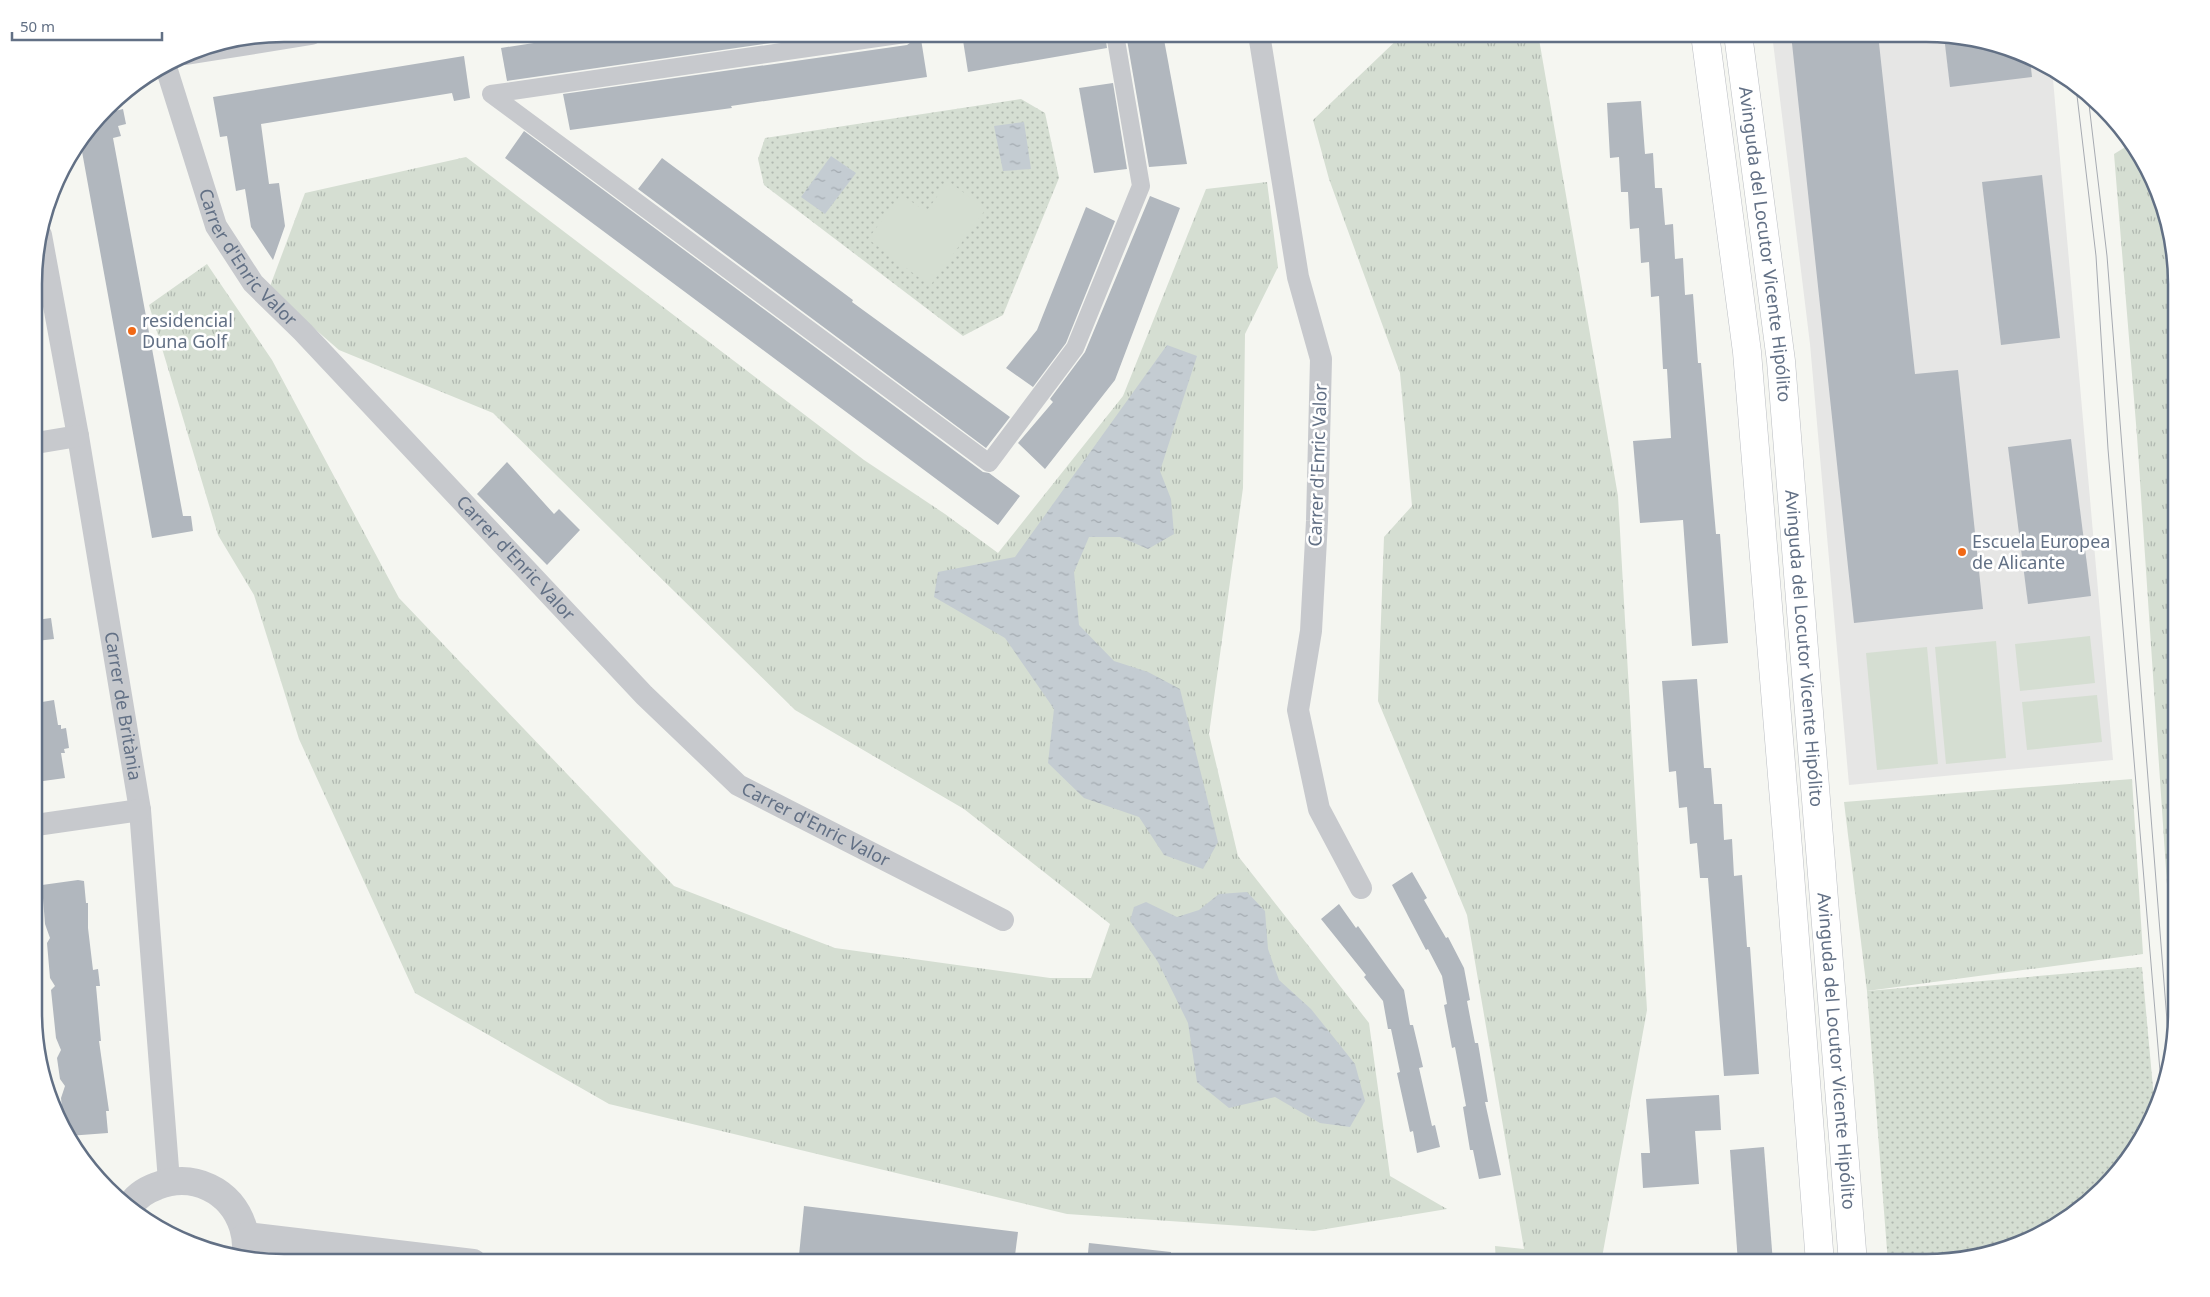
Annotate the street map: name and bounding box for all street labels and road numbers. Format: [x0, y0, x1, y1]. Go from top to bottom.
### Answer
street label: Avinguda del Locutor Vicente Hipólito [1734, 85, 1797, 403]
street label: Carrer d'Enric Valor [194, 185, 303, 331]
street label: Carrer d'Enric Valor [1302, 382, 1332, 547]
street label: Avinguda del Locutor Vicente Hipólito [1780, 489, 1830, 808]
street label: Carrer d'Enric Valor [451, 490, 581, 626]
street label: Carrer de Britània [100, 630, 148, 782]
street label: Carrer d'Enric Valor [738, 776, 895, 872]
street label: Avinguda del Locutor Vicente Hipólito [1812, 891, 1862, 1210]

